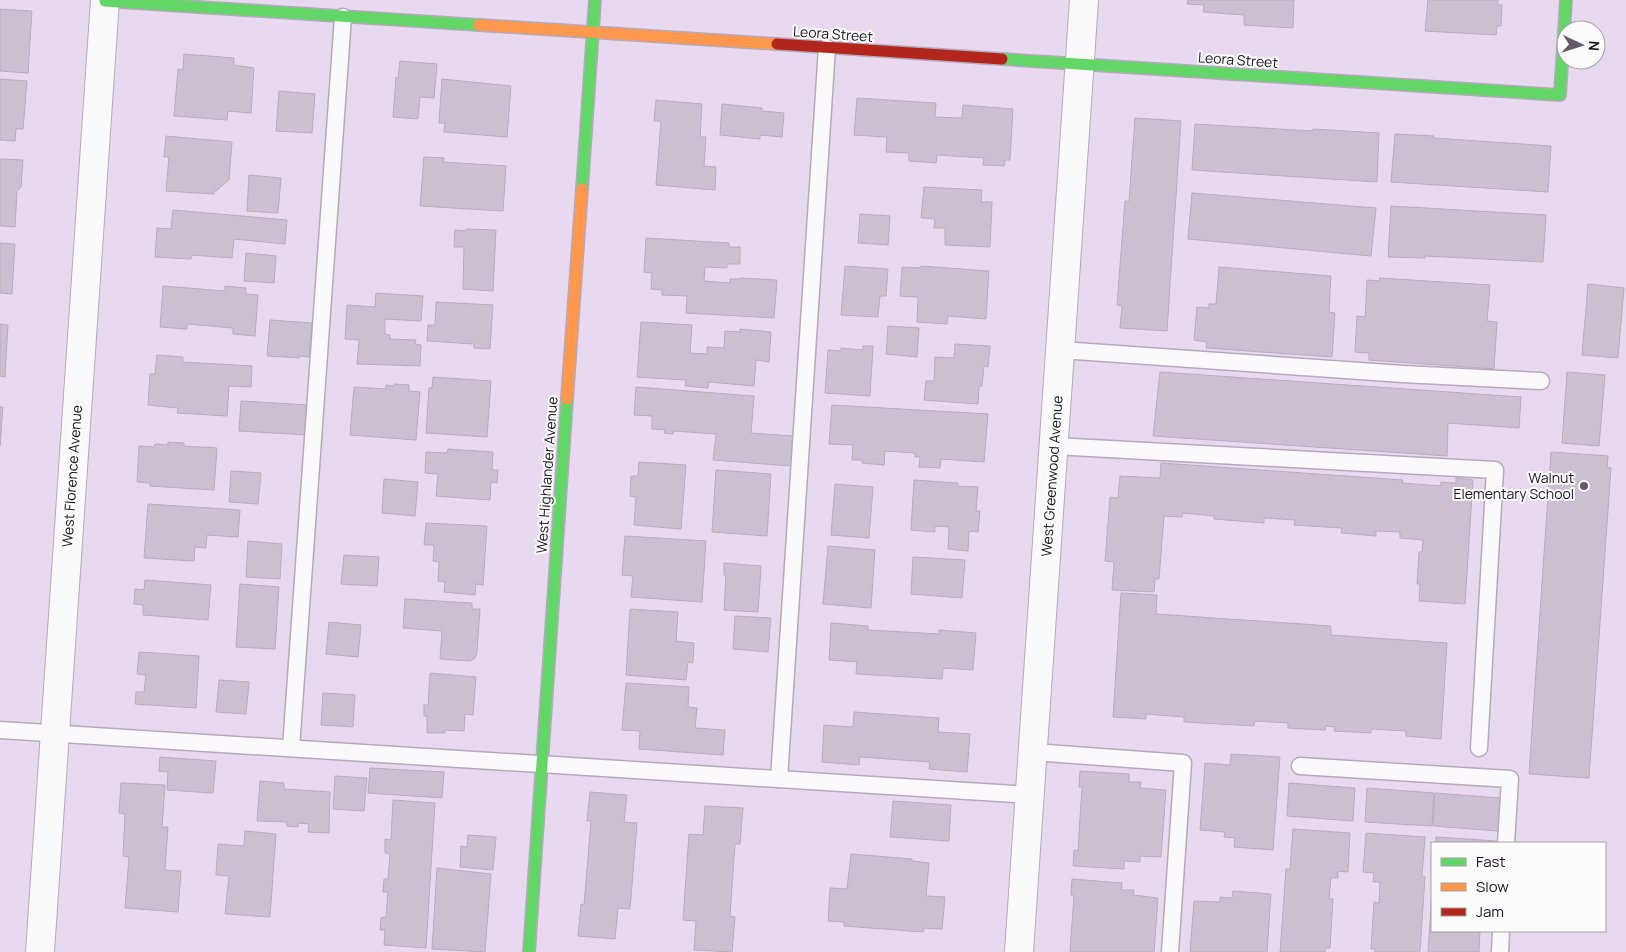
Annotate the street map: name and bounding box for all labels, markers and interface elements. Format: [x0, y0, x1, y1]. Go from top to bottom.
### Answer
north arrow [1556, 20, 1606, 70]
street label: Leora Street [792, 21, 874, 46]
text: N [1585, 40, 1604, 52]
street label: Leora Street [1197, 47, 1279, 72]
street label: West Greenwood Avenue [1036, 395, 1067, 557]
street label: West Highlander Avenue [532, 396, 561, 554]
street label: West Florence Avenue [57, 404, 86, 548]
place label: Walnut Elementary School [1454, 468, 1574, 503]
marker: Walnut Elementary School [1578, 480, 1590, 492]
legend [1431, 842, 1606, 932]
text: Fast [1476, 851, 1505, 872]
text: Slow [1476, 876, 1509, 897]
text: Jam [1476, 901, 1504, 922]

